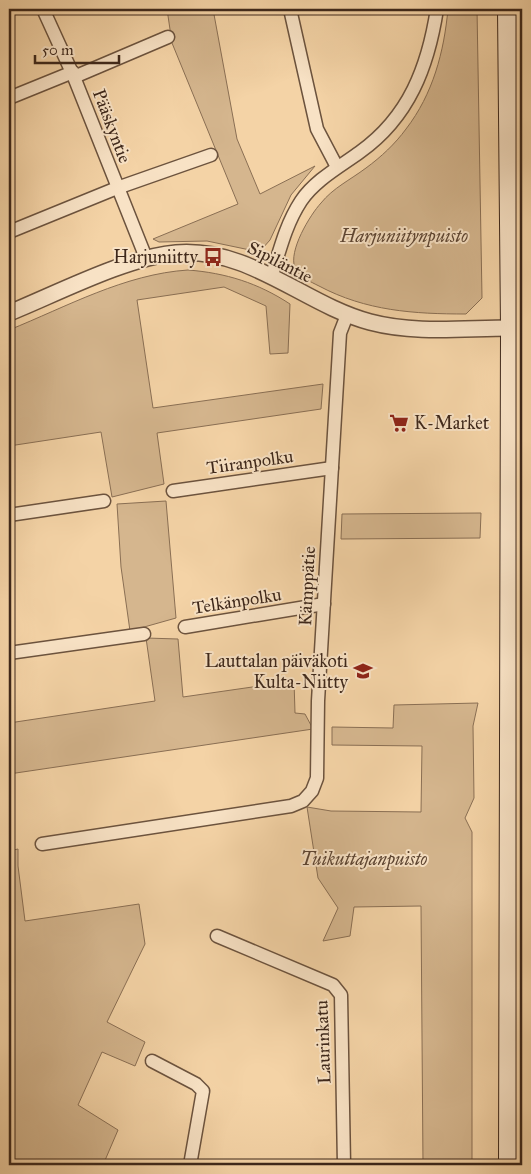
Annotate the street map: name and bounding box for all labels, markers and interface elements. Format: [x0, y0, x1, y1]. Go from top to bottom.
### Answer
scale bar [35, 32, 119, 64]
text: 50 m [42, 41, 74, 59]
street label: Pääskyntie [88, 86, 136, 166]
park label: Harjuniitynpuisto [339, 225, 468, 248]
street label: Sipiläntie [244, 236, 316, 288]
place label: Harjuniitty [113, 246, 199, 268]
bus stop icon: Harjuniitty [202, 246, 224, 268]
supermarket icon: K-Market [388, 412, 410, 434]
place label: K-Market [414, 412, 490, 434]
street label: Tiiranpolku [205, 445, 295, 479]
street label: Kämppätie [294, 546, 320, 626]
street label: Telkänpolku [191, 583, 284, 619]
place label: Lauttalan päiväkoti Kulta-Niitty [205, 650, 349, 693]
school or university icon: Lauttalan päiväkoti Kulta-Niitty [352, 660, 374, 682]
park label: Tuikuttajanpuisto [301, 848, 428, 871]
street label: Laurinkatu [311, 999, 335, 1084]

